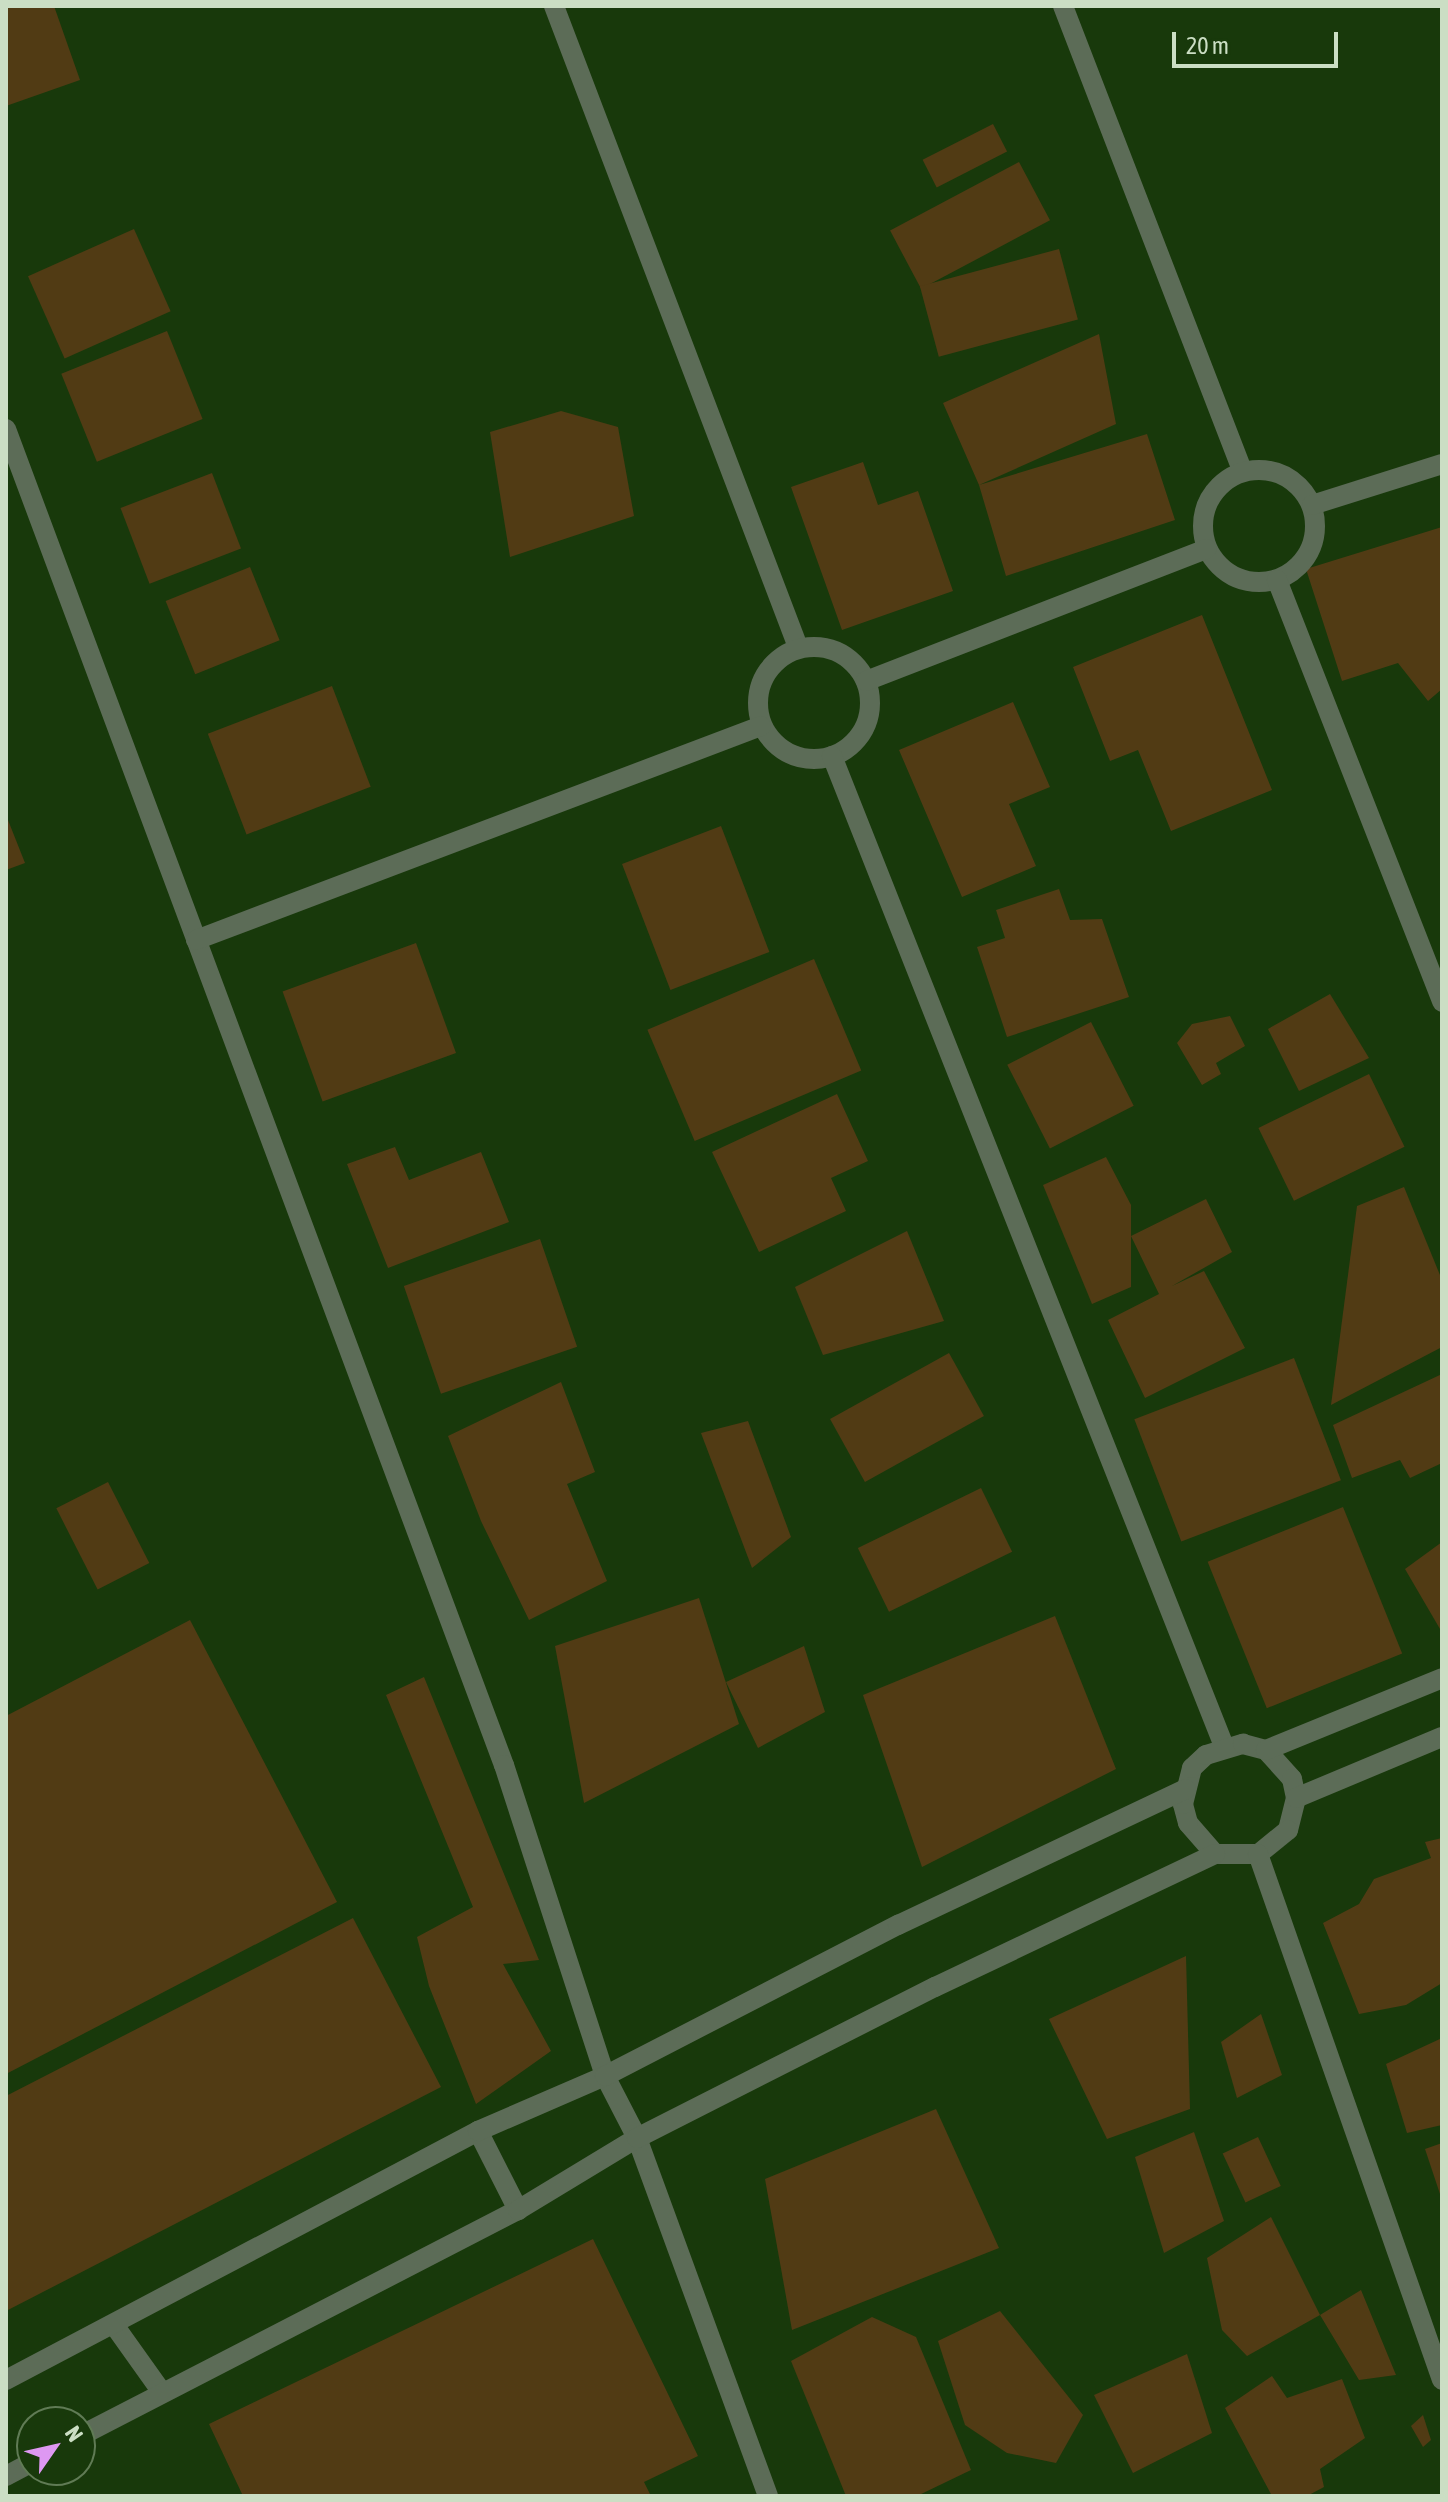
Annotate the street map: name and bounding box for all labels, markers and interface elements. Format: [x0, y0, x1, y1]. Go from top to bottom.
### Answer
scale bar [1176, 16, 1342, 66]
text: 20 m [1186, 32, 1229, 59]
north arrow [16, 2406, 96, 2486]
text: N [60, 2421, 89, 2446]

